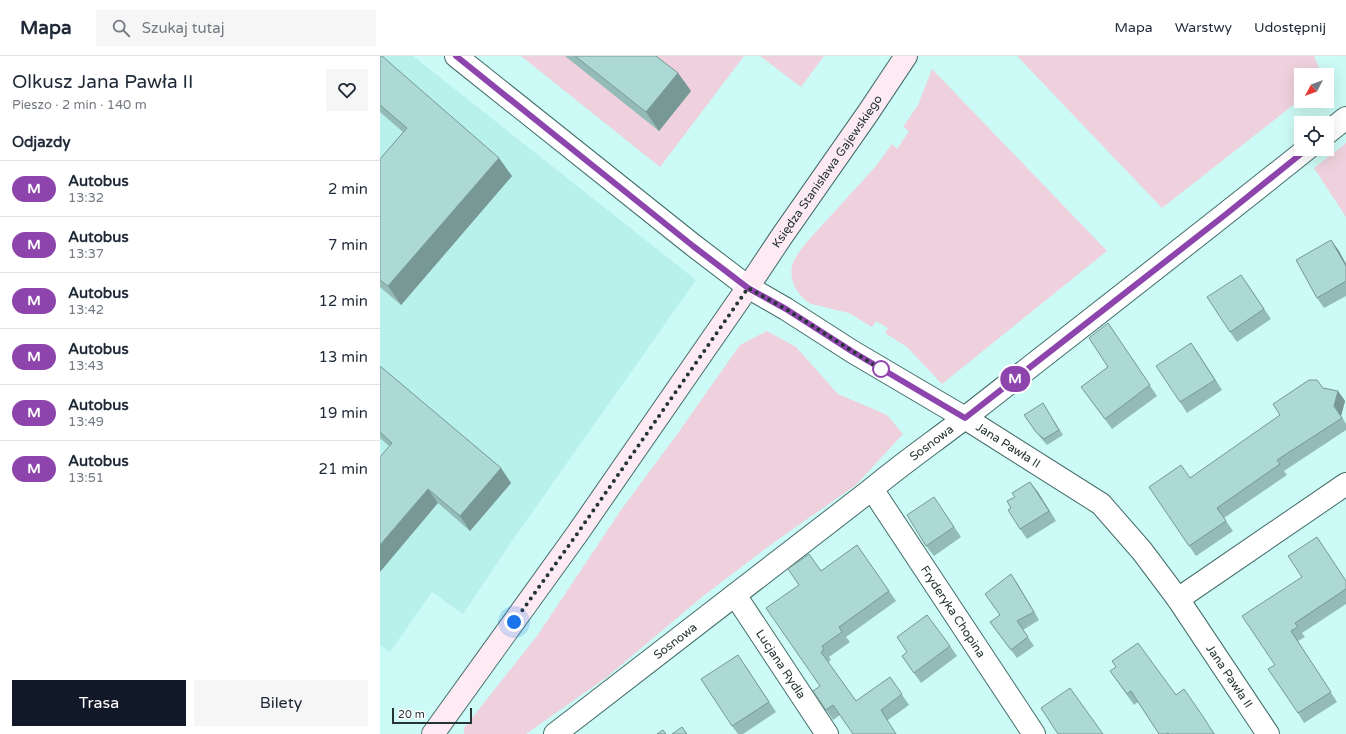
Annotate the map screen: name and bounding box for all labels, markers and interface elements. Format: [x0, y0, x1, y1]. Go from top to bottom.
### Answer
search box [96, 10, 376, 46]
text: Mapa [20, 17, 72, 39]
icon: search [110, 17, 132, 39]
text: Szukaj tutaj [142, 19, 225, 37]
text: Mapa [1115, 19, 1153, 36]
text: Warstwy [1175, 19, 1232, 36]
text: Udostępnij [1254, 19, 1326, 36]
north arrow [1294, 68, 1334, 108]
map controls [1294, 68, 1334, 156]
button: heart [326, 69, 368, 111]
text: Olkusz Jana Pawła II [12, 71, 193, 93]
street label: Księdza Stanisława Gajewskiego [769, 92, 885, 250]
text: Pieszo · 2 min · 140 m [12, 97, 147, 113]
button: locate [1294, 116, 1334, 156]
text: Odjazdy [12, 133, 71, 151]
text: Autobus [68, 172, 129, 190]
text: M [27, 180, 41, 197]
text: 2 min [328, 180, 368, 198]
text: 13:32 [68, 190, 104, 206]
text: Autobus [68, 228, 129, 246]
text: M [27, 236, 41, 253]
text: 7 min [328, 236, 368, 254]
text: 13:37 [68, 246, 104, 262]
text: Autobus [68, 284, 129, 302]
text: M [27, 292, 41, 309]
text: 12 min [319, 292, 368, 310]
text: 13:42 [68, 302, 104, 318]
text: Autobus [68, 340, 129, 358]
text: M [27, 348, 41, 365]
text: 13 min [319, 348, 368, 366]
text: 13:43 [68, 358, 104, 374]
unlabelled marker [872, 360, 890, 378]
line badge: M [1002, 366, 1028, 392]
text: M [1008, 370, 1022, 387]
text: Autobus [68, 396, 129, 414]
text: M [27, 404, 41, 421]
text: 19 min [319, 404, 368, 422]
text: 13:49 [68, 414, 104, 430]
street label: Jana Pawła II [974, 420, 1043, 471]
street label: Sosnowa [907, 422, 956, 464]
text: Autobus [68, 452, 129, 470]
text: M [27, 460, 41, 477]
text: 21 min [319, 460, 368, 478]
text: 13:51 [68, 470, 104, 486]
street label: Fryderyka Chopina [918, 563, 989, 660]
your location [504, 612, 524, 632]
street label: Sosnowa [651, 620, 700, 662]
street label: Lucjana Rydla [753, 627, 809, 701]
street label: Jana Pawła II [1203, 642, 1256, 711]
button: Trasa [12, 680, 186, 726]
button: Bilety [194, 680, 368, 726]
scale bar [392, 706, 472, 725]
text: 20 m [398, 708, 425, 721]

